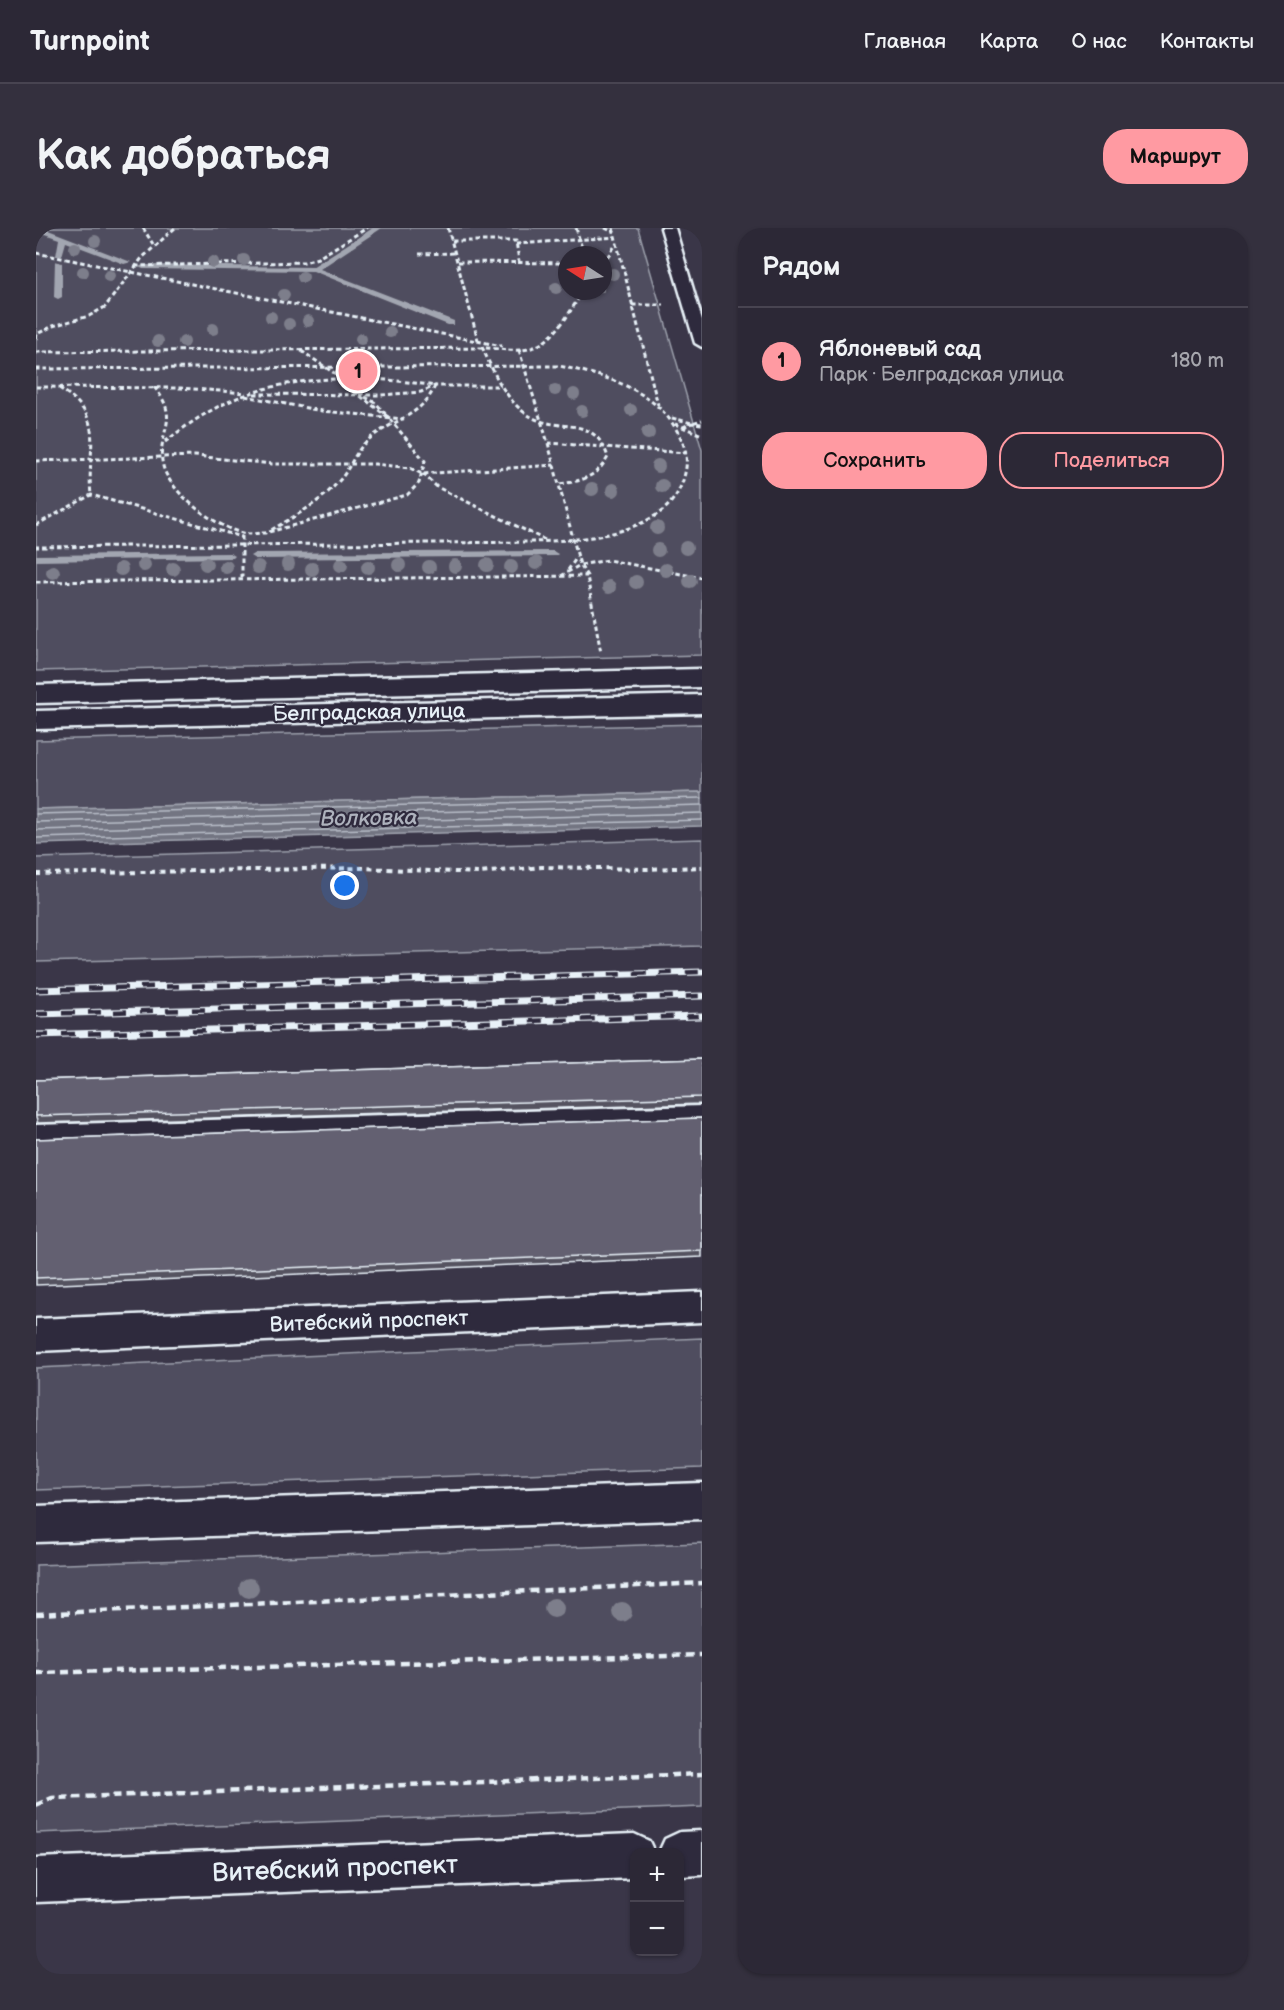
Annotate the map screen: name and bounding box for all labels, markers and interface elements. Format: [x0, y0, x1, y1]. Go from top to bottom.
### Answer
text: Turnpoint [30, 25, 150, 58]
text: Главная [863, 29, 946, 54]
text: Карта [979, 29, 1038, 54]
text: О нас [1071, 29, 1127, 54]
text: Контакты [1160, 29, 1254, 54]
button: Маршрут [1103, 129, 1248, 184]
text: Как добраться [36, 131, 331, 182]
north arrow [558, 246, 612, 300]
text: Рядом [762, 252, 840, 283]
text: Яблоневый сад [819, 336, 981, 363]
pin: 1 [338, 348, 378, 394]
text: 1 [777, 349, 786, 373]
text: 180 m [1171, 349, 1224, 373]
text: Парк · Белградская улица [819, 363, 1064, 387]
button: Сохранить [762, 432, 987, 489]
button: Поделиться [999, 432, 1224, 489]
street label: Белградская улица [273, 698, 466, 727]
water label: Волковка [320, 804, 418, 833]
your location [330, 871, 359, 900]
street label: Витебский проспект [269, 1306, 469, 1337]
map controls [630, 1848, 684, 1956]
button: + [630, 1848, 684, 1902]
street label: Витебский проспект [211, 1850, 459, 1889]
button: − [630, 1902, 684, 1956]

